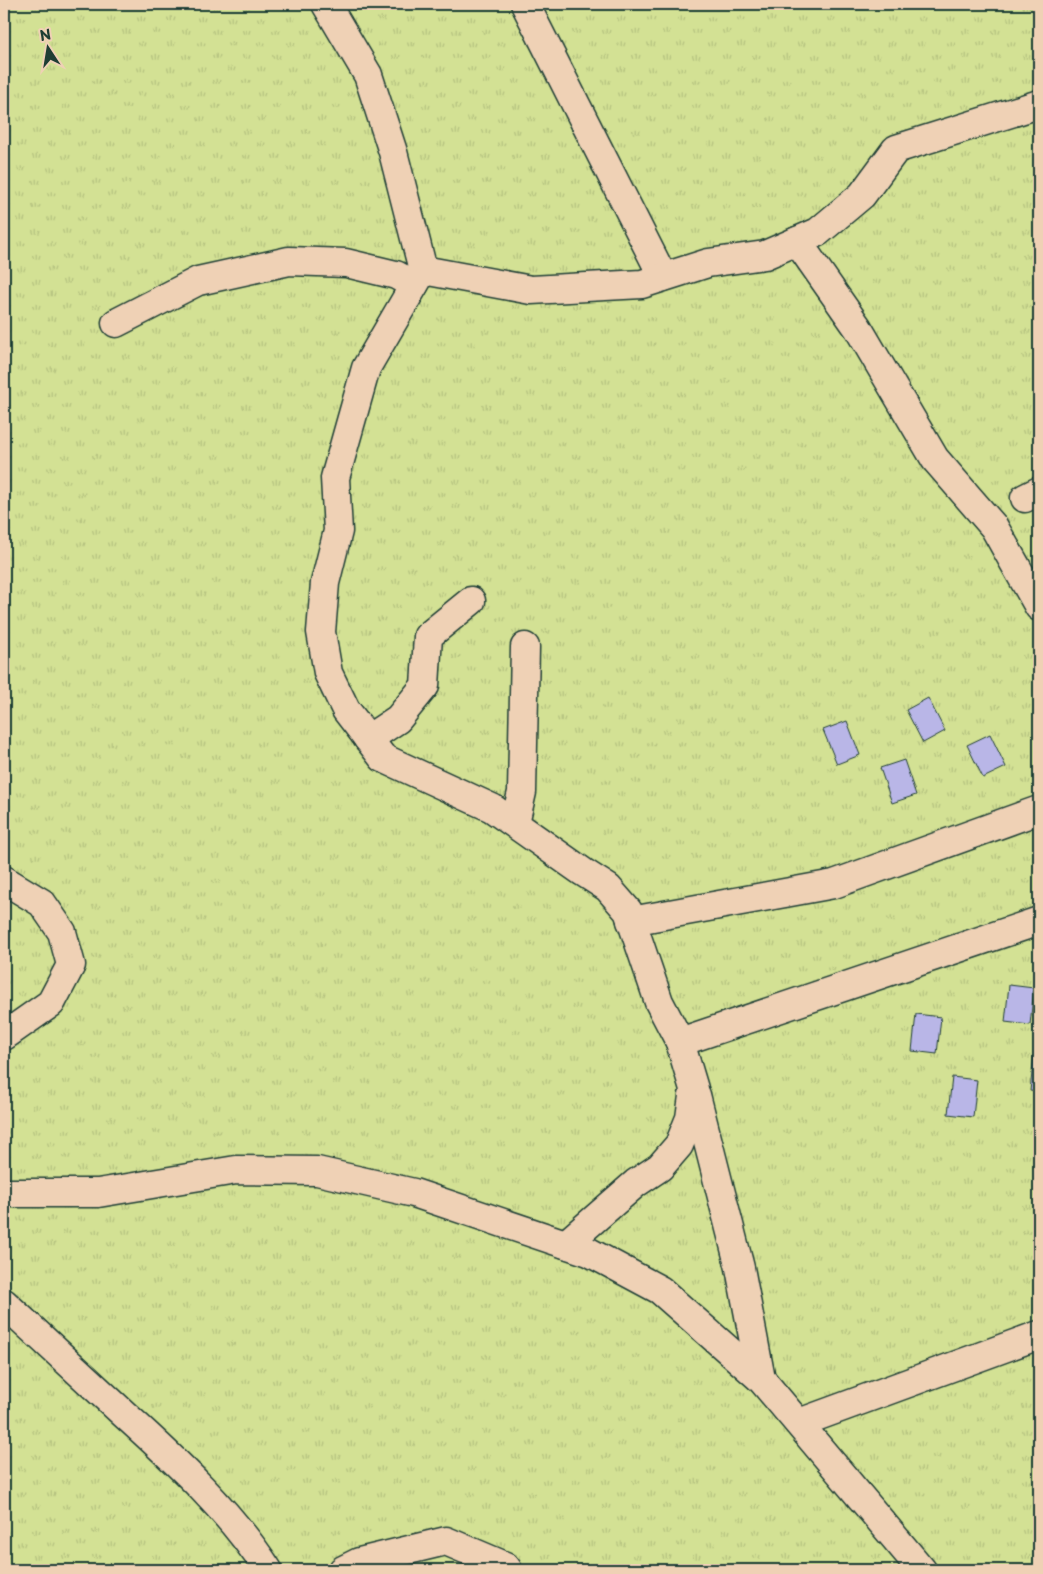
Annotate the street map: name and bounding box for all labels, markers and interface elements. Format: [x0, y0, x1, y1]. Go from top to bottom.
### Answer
north arrow [22, 22, 72, 72]
text: N [38, 23, 53, 46]

